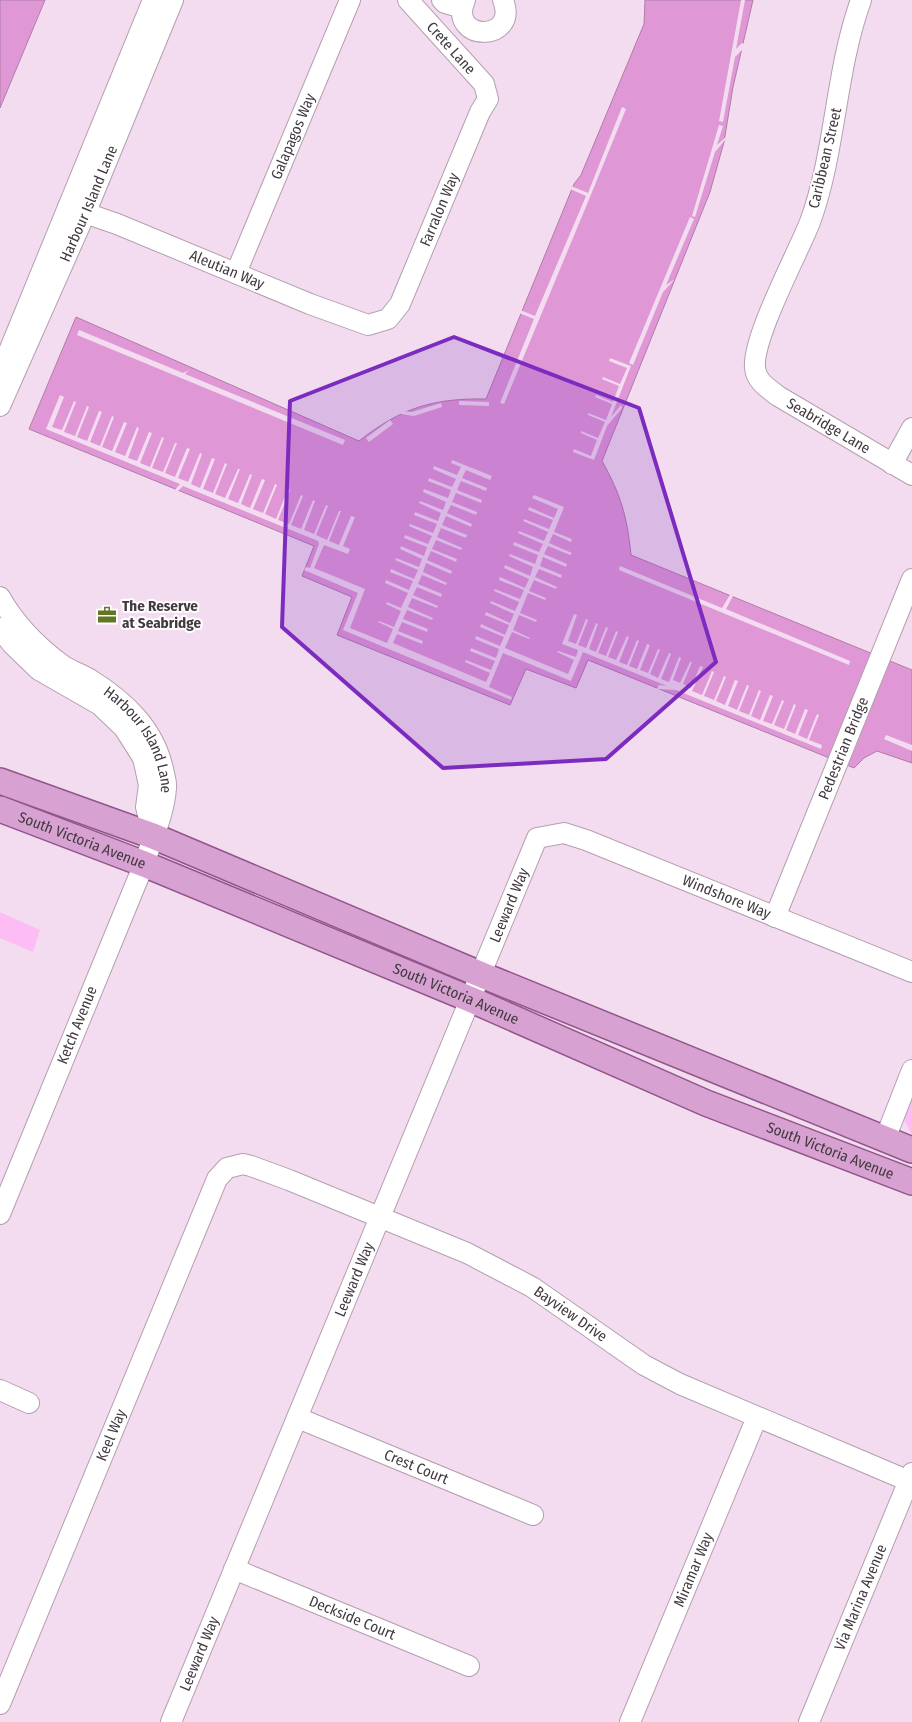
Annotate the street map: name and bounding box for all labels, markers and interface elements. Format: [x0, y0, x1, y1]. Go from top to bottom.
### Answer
street label: Crete Lane [423, 18, 479, 78]
street label: Galapagos Way [267, 91, 319, 182]
street label: Caribbean Street [805, 106, 845, 210]
street label: Harbour Island Lane [56, 143, 121, 264]
street label: Farralon Way [416, 170, 463, 249]
street label: Aleutian Way [187, 246, 267, 293]
street label: Seabridge Lane [783, 394, 874, 457]
place label: The Reserve at Seabridge [122, 597, 201, 632]
office icon: The Reserve at Seabridge [96, 604, 118, 626]
street label: Harbour Island Lane [100, 683, 175, 794]
street label: Pedestrian Bridge [815, 694, 872, 802]
street label: South Victoria Avenue [16, 808, 148, 873]
street label: Leeward Way [486, 865, 533, 945]
street label: Windshore Way [680, 871, 774, 923]
street label: South Victoria Avenue [390, 959, 522, 1028]
street label: Ketch Avenue [53, 983, 101, 1067]
street label: South Victoria Avenue [764, 1118, 897, 1183]
street label: Leeward Way [331, 1239, 378, 1319]
street label: Bayview Drive [531, 1282, 611, 1346]
street label: Keel Way [92, 1406, 130, 1464]
street label: Crest Court [382, 1446, 451, 1488]
street label: Miramar Way [670, 1530, 717, 1610]
street label: Via Marina Avenue [831, 1541, 891, 1653]
street label: Deckside Court [306, 1592, 398, 1644]
street label: Leeward Way [176, 1613, 223, 1694]

